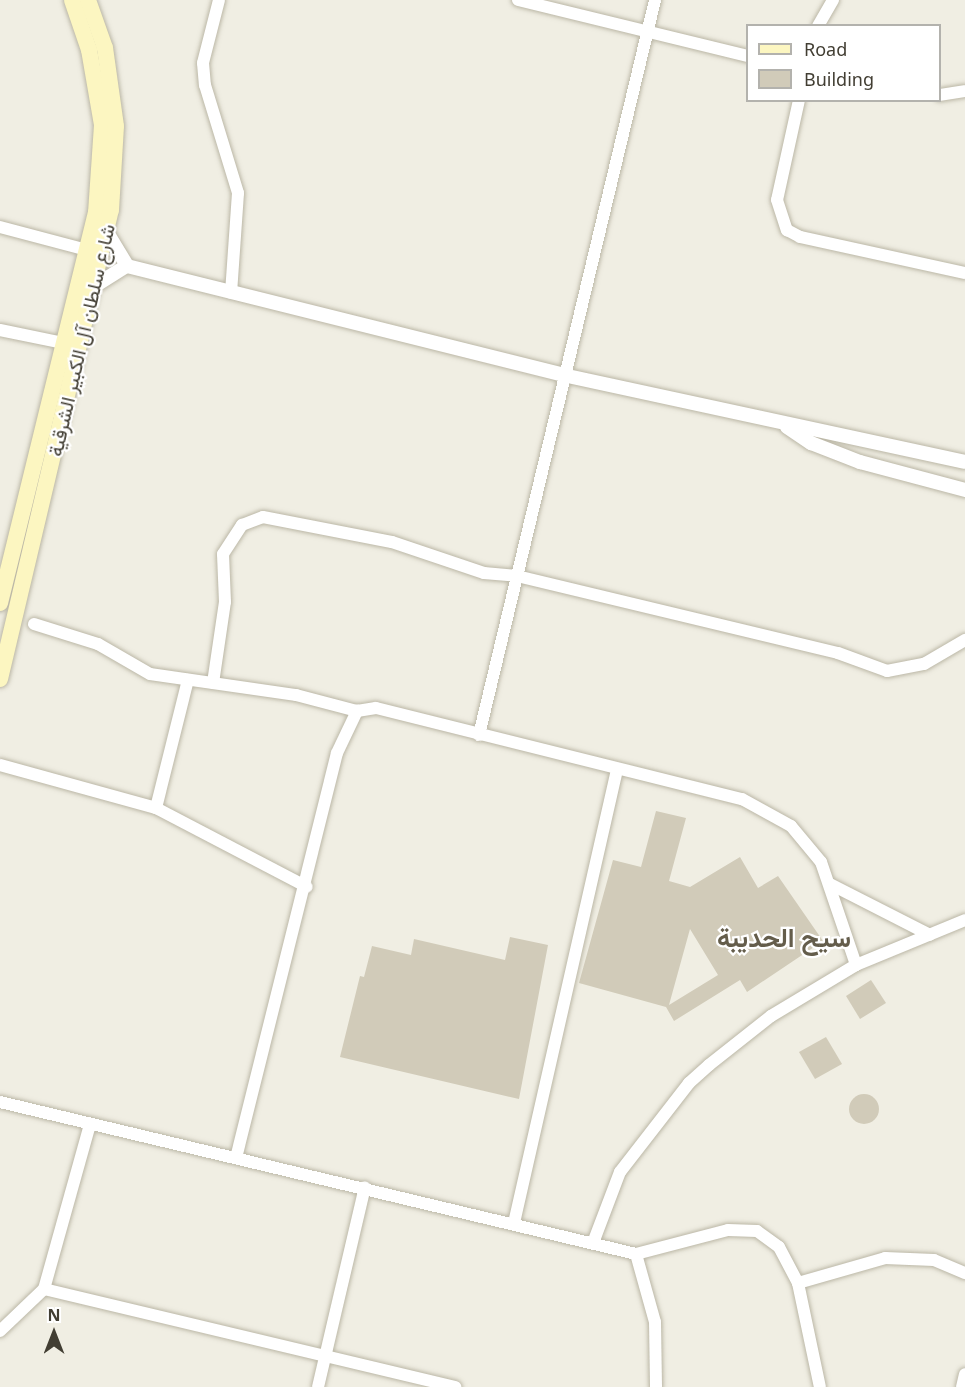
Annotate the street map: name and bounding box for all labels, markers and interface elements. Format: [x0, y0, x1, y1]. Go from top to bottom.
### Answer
legend [746, 24, 941, 102]
text: Road [804, 37, 847, 61]
text: Building [804, 67, 874, 91]
street label: شارع سلطان آل الكبير الشرقية [43, 221, 119, 459]
district label: سيح الحديبة [717, 922, 851, 954]
north arrow [24, 1303, 84, 1363]
text: N [47, 1304, 61, 1326]

